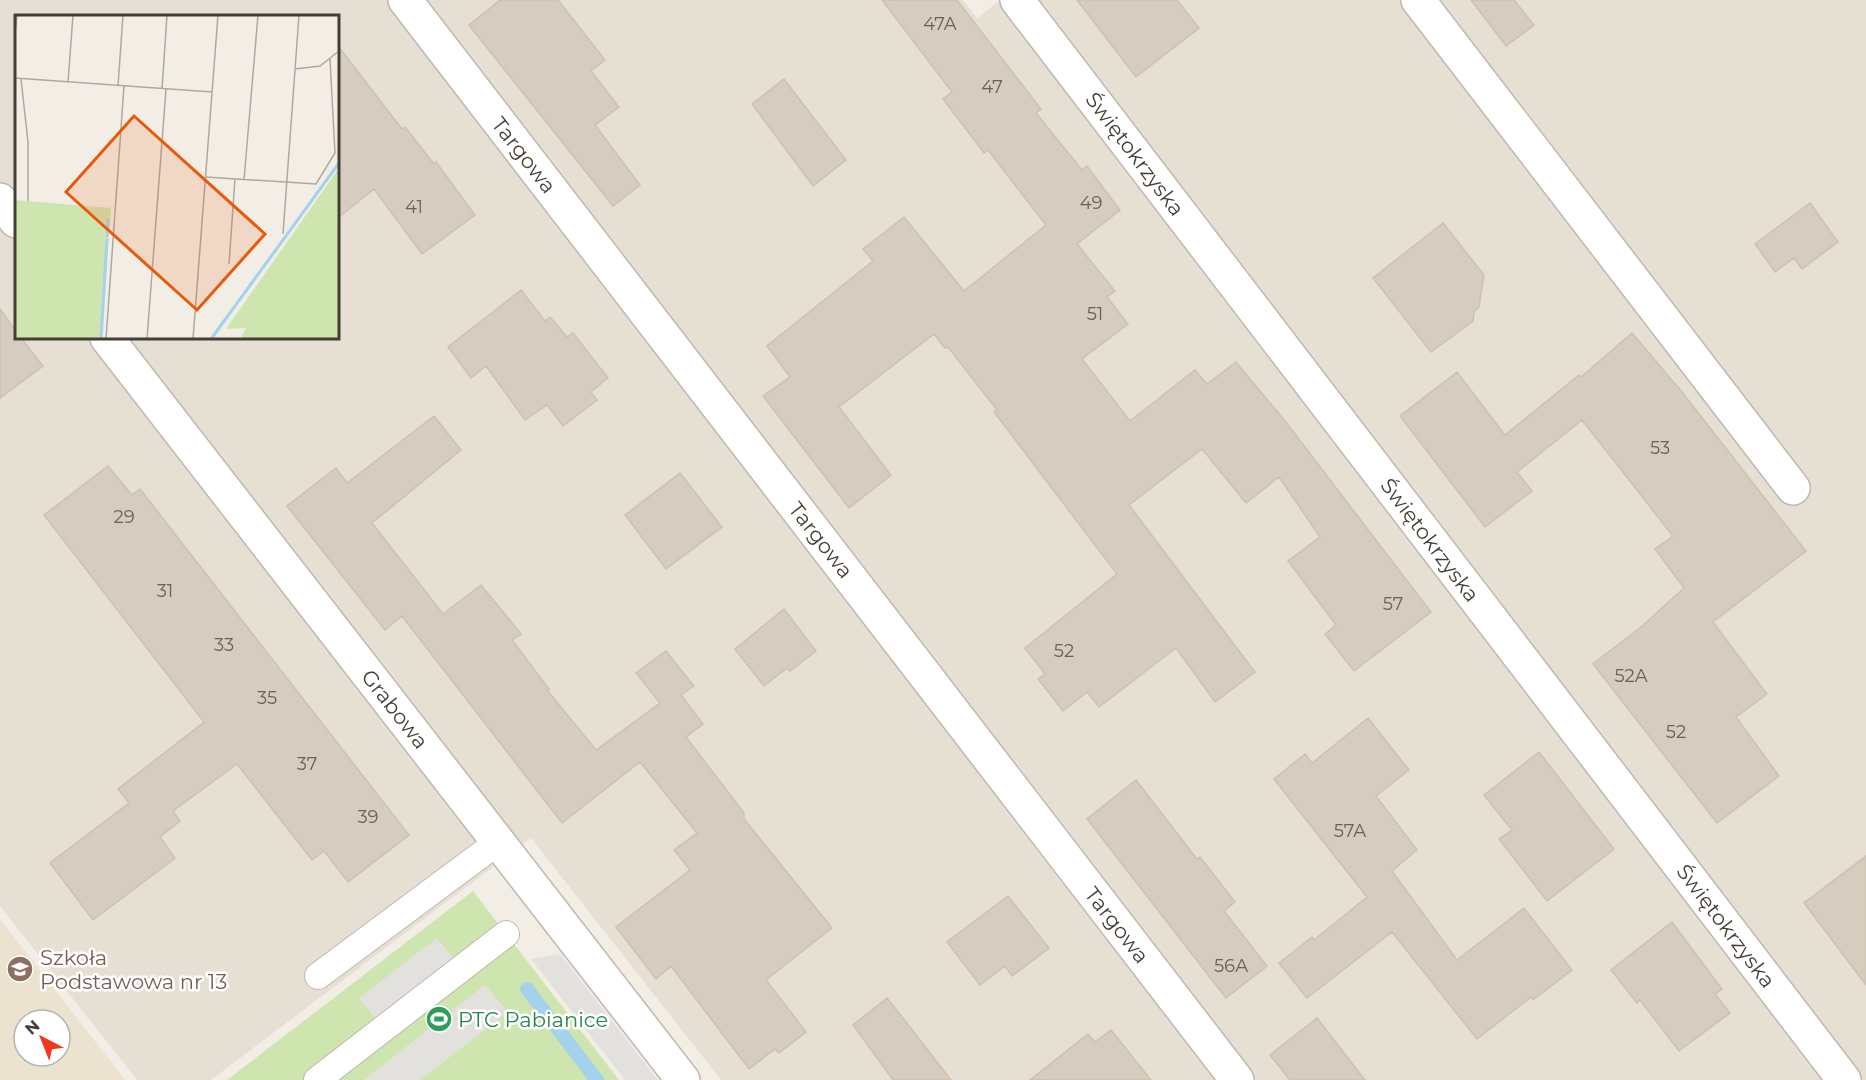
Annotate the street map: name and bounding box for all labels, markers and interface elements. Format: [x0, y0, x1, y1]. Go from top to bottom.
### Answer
house number: 47A [923, 13, 957, 35]
inset map [15, 15, 339, 339]
house number: 47 [981, 76, 1003, 98]
street label: Świętokrzyska [1080, 87, 1190, 221]
street label: Targowa [487, 112, 561, 198]
house number: 49 [1080, 192, 1102, 214]
house number: 41 [405, 196, 423, 218]
house number: 51 [1087, 303, 1103, 325]
house number: 53 [1650, 437, 1670, 459]
street label: Świętokrzyska [1375, 473, 1485, 607]
street label: Targowa [784, 497, 858, 583]
house number: 29 [113, 506, 135, 528]
house number: 31 [157, 580, 173, 602]
house number: 57 [1383, 593, 1403, 615]
house number: 33 [214, 634, 234, 656]
house number: 52 [1054, 640, 1074, 662]
street label: Grabowa [356, 664, 434, 754]
house number: 52A [1614, 665, 1648, 687]
house number: 35 [257, 687, 277, 709]
house number: 52 [1666, 721, 1686, 743]
house number: 37 [297, 753, 317, 775]
house number: 39 [357, 806, 379, 828]
house number: 57A [1334, 820, 1366, 842]
street label: Świętokrzyska [1671, 859, 1781, 993]
street label: Targowa [1080, 882, 1154, 968]
place label: Szkoła Podstawowa nr 13 [40, 945, 227, 994]
school or university icon: Szkoła Podstawowa nr 13 [5, 954, 35, 984]
house number: 56A [1214, 955, 1248, 977]
sports icon: PTC Pabianice [424, 1004, 454, 1034]
place label: PTC Pabianice [458, 1007, 608, 1032]
north arrow [12, 1008, 72, 1068]
text: N [21, 1016, 43, 1039]

